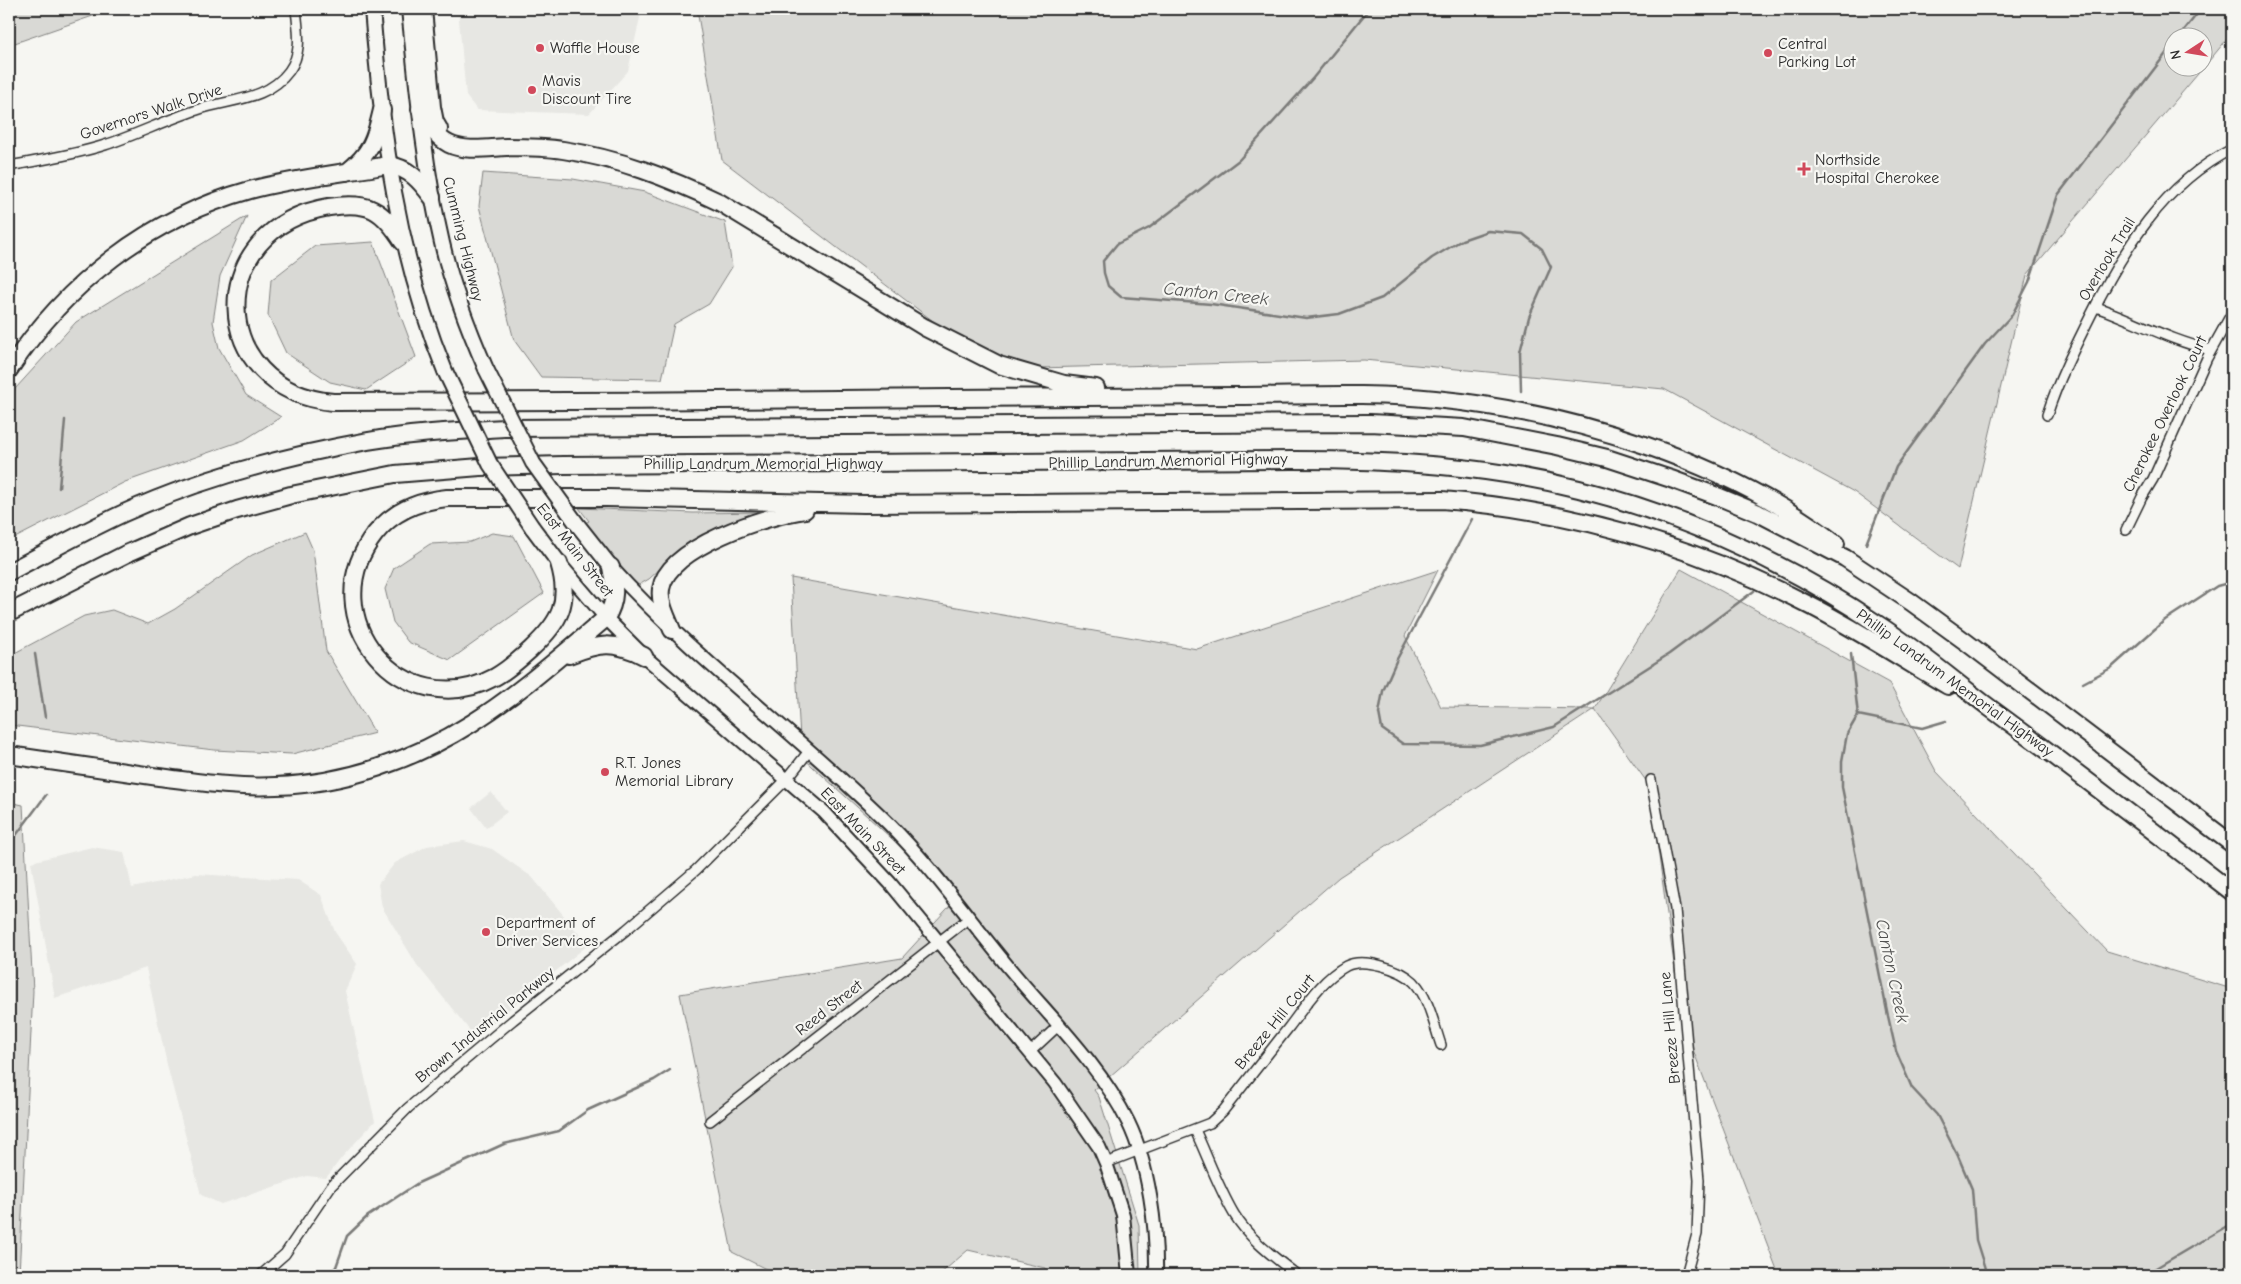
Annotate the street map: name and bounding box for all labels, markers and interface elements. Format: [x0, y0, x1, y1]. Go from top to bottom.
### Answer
north arrow [2164, 28, 2214, 78]
place label: Central Parking Lot [1778, 35, 1856, 71]
place label: Waffle House [550, 39, 640, 57]
marker: Waffle House [534, 42, 546, 54]
marker: Central Parking Lot [1762, 47, 1774, 59]
text: N [2167, 48, 2185, 61]
place label: Mavis Discount Tire [542, 72, 631, 108]
street label: Governors Walk Drive [78, 81, 224, 143]
marker: Mavis Discount Tire [526, 84, 538, 96]
place label: Northside Hospital Cherokee [1815, 151, 1939, 187]
marker: Northside Hospital Cherokee [1797, 162, 1811, 176]
street label: Cumming Highway [439, 175, 487, 304]
street label: Overlook Trail [2075, 214, 2139, 304]
water label: Canton Creek [1162, 278, 1270, 310]
street label: Cherokee Overlook Court [2119, 333, 2211, 495]
street label: Phillip Landrum Memorial Highway [1048, 450, 1289, 472]
street label: Phillip Landrum Memorial Highway [643, 455, 883, 473]
street label: East Main Street [533, 500, 617, 601]
street label: Phillip Landrum Memorial Highway [1853, 605, 2058, 761]
place label: R.T. Jones Memorial Library [615, 754, 734, 790]
marker: R.T. Jones Memorial Library [599, 766, 611, 778]
street label: East Main Street [817, 784, 909, 879]
place label: Department of Driver Services [496, 914, 598, 950]
water label: Canton Creek [1871, 917, 1913, 1025]
marker: Department of Driver Services [480, 926, 492, 938]
street label: Brown Industrial Parkway [412, 963, 559, 1087]
street label: Breeze Hill Court [1231, 971, 1319, 1073]
street label: Breeze Hill Lane [1656, 971, 1684, 1085]
street label: Reed Street [792, 976, 866, 1039]

